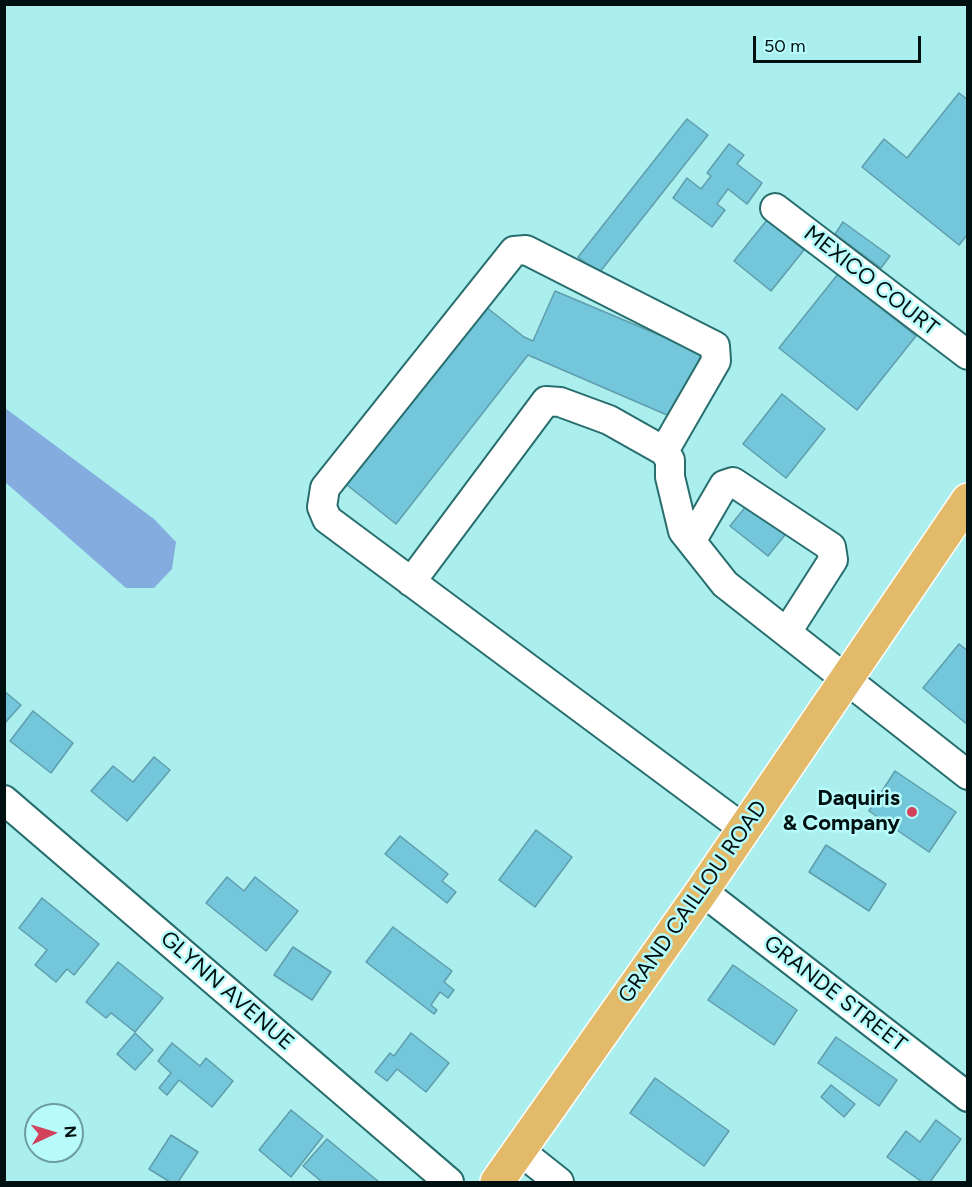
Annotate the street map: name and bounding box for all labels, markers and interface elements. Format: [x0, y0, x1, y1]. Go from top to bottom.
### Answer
scale bar [756, 24, 924, 62]
text: 50 m [764, 35, 806, 57]
street label: MEXICO COURT [798, 220, 944, 342]
place label: Daquiris & Company [783, 786, 900, 837]
street label: GRAND CAILLOU ROAD [613, 796, 773, 1008]
marker: Daquiris & Company [905, 805, 919, 819]
street label: GLYNN AVENUE [155, 926, 299, 1056]
street label: GRANDE STREET [758, 930, 912, 1058]
north arrow [24, 1103, 84, 1163]
text: N [61, 1125, 80, 1139]

